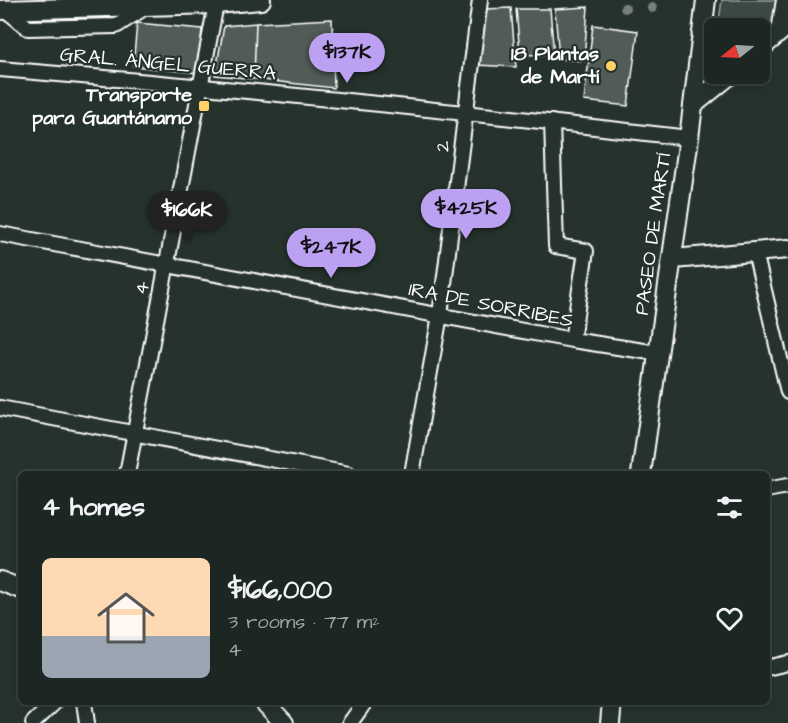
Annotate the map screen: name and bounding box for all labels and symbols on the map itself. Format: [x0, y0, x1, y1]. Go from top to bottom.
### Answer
north arrow [704, 18, 770, 84]
pin: $137K [305, 33, 389, 84]
place label: 18 Plantas de Martí [511, 40, 600, 91]
street label: GRAL. ÁNGEL GUERRA [59, 41, 277, 87]
marker: 18 Plantas de Martí [604, 59, 618, 73]
place label: Transporte para Guantánamo [32, 81, 193, 132]
marker: Transporte para Guantánamo [197, 99, 211, 113]
street label: 2 [428, 138, 458, 153]
street label: PASEO DE MARTÍ [628, 151, 678, 317]
pin: $425K [424, 189, 508, 240]
pin: $166K [145, 191, 229, 242]
pin: $247K [289, 228, 373, 279]
street label: 1RA DE SORRIBES [406, 275, 576, 335]
street label: 4 [127, 278, 157, 297]

